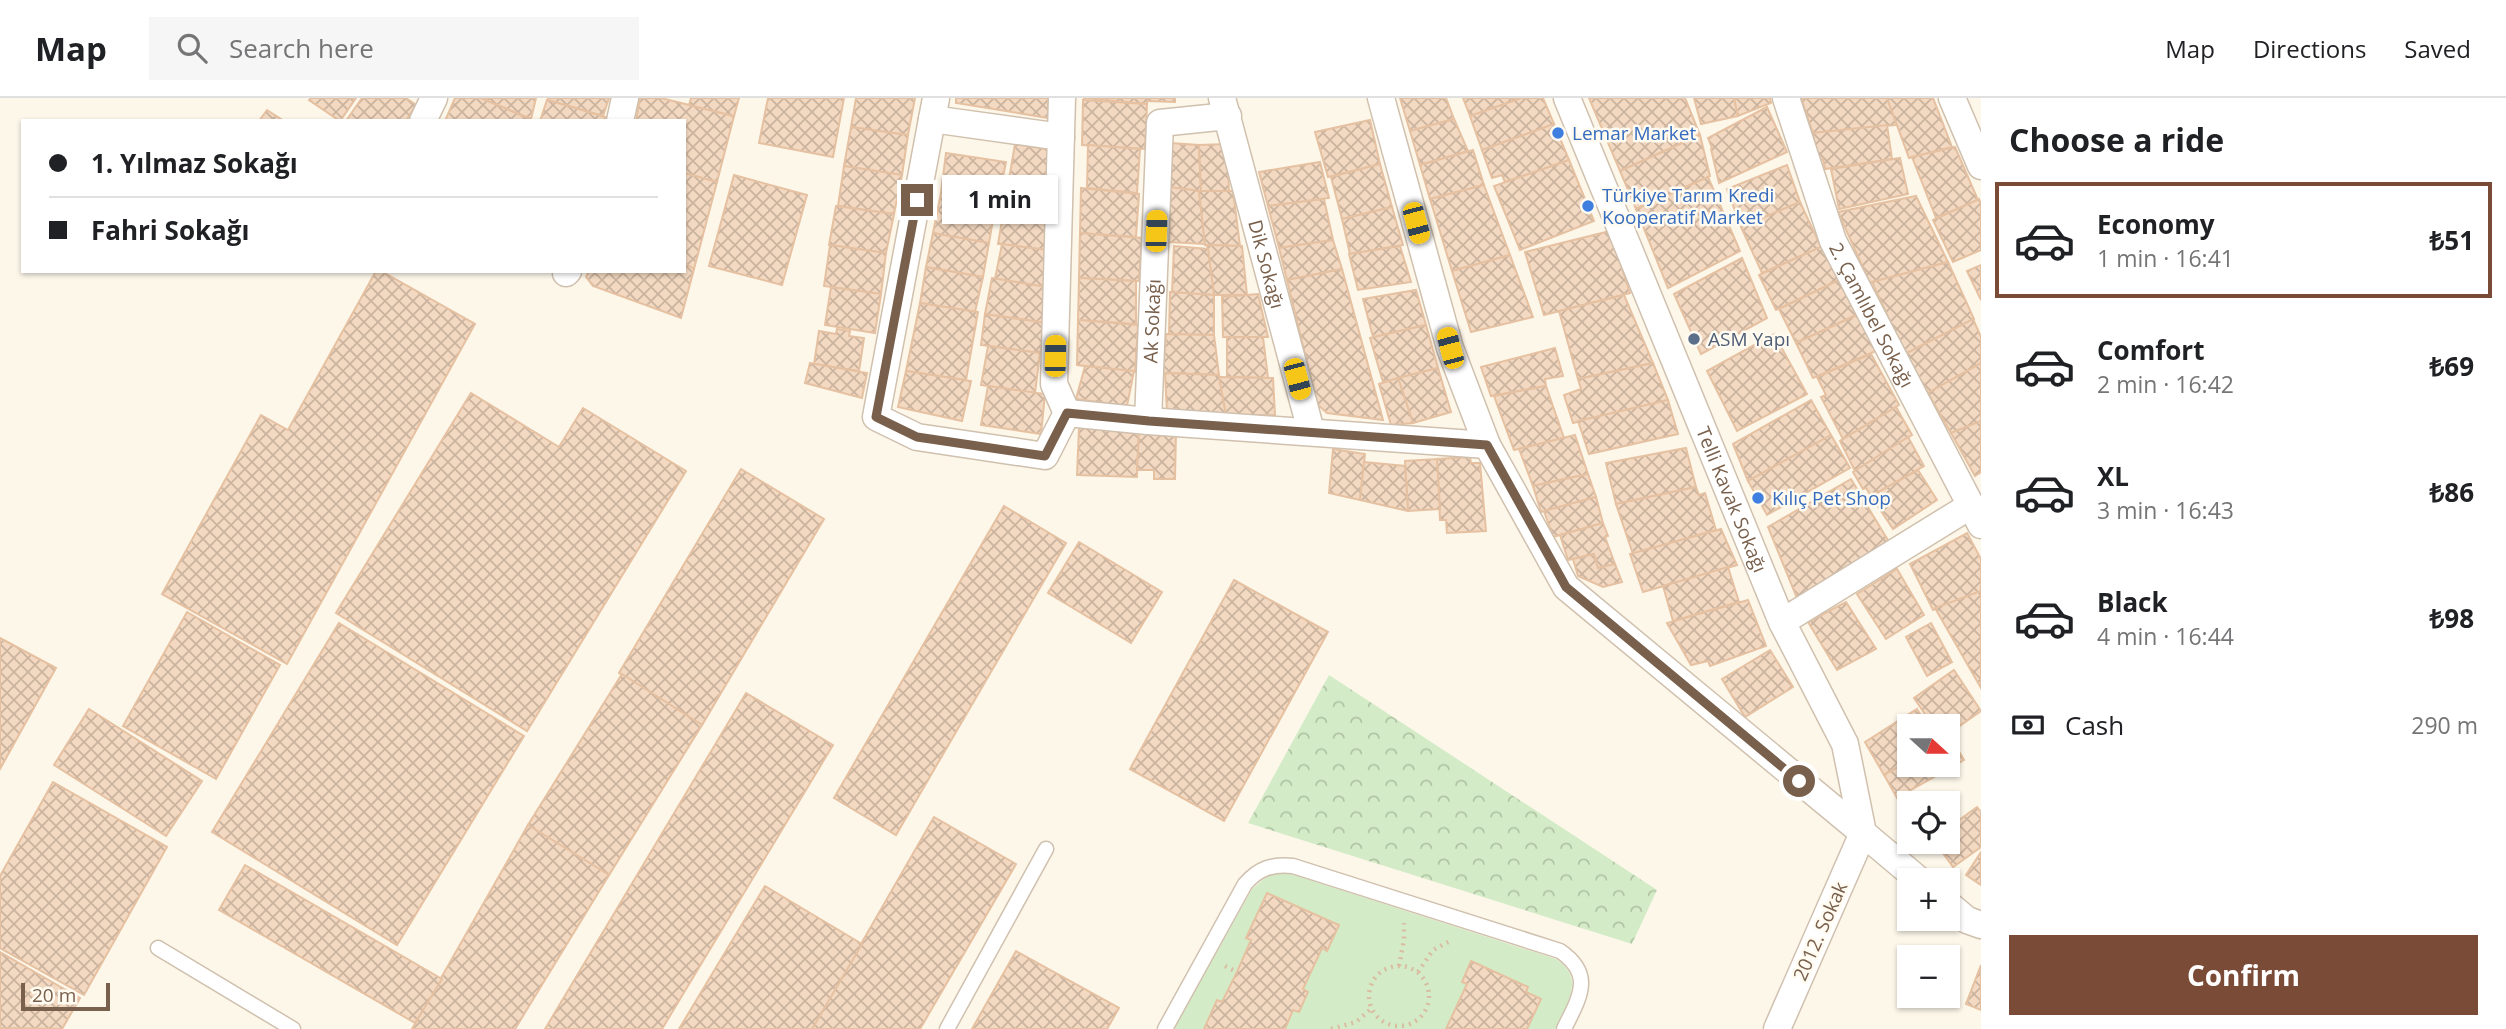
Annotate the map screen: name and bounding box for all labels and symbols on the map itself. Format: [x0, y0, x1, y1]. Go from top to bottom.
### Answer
place label: Lemar Market [1572, 120, 1696, 146]
marker: Lemar Market [1550, 125, 1566, 141]
callout: 1 min [942, 176, 1057, 224]
place label: Türkiye Tarım Kredi Kooperatif Market [1602, 182, 1774, 230]
route end [901, 184, 933, 216]
marker: Türkiye Tarım Kredi Kooperatif Market [1580, 198, 1596, 214]
car [1401, 200, 1432, 246]
car [1145, 210, 1168, 252]
street label: Dik Sokağı [1242, 217, 1291, 312]
street label: 2. Çamlıbel Sokağı [1823, 238, 1920, 392]
street label: Ak Sokağı [1137, 278, 1167, 364]
car [1435, 325, 1466, 371]
place label: ASM Yapı [1708, 326, 1790, 352]
marker: ASM Yapı [1686, 331, 1702, 347]
car [1045, 335, 1066, 377]
car [1282, 356, 1313, 402]
street label: Telli Kavak Sokağı [1690, 423, 1773, 576]
place label: Kılıç Pet Shop [1772, 485, 1891, 511]
marker: Kılıç Pet Shop [1750, 490, 1766, 506]
north arrow [1897, 714, 1960, 777]
route start [1783, 765, 1815, 797]
street label: 2012. Sokak [1787, 877, 1853, 985]
scale bar [21, 980, 110, 1012]

